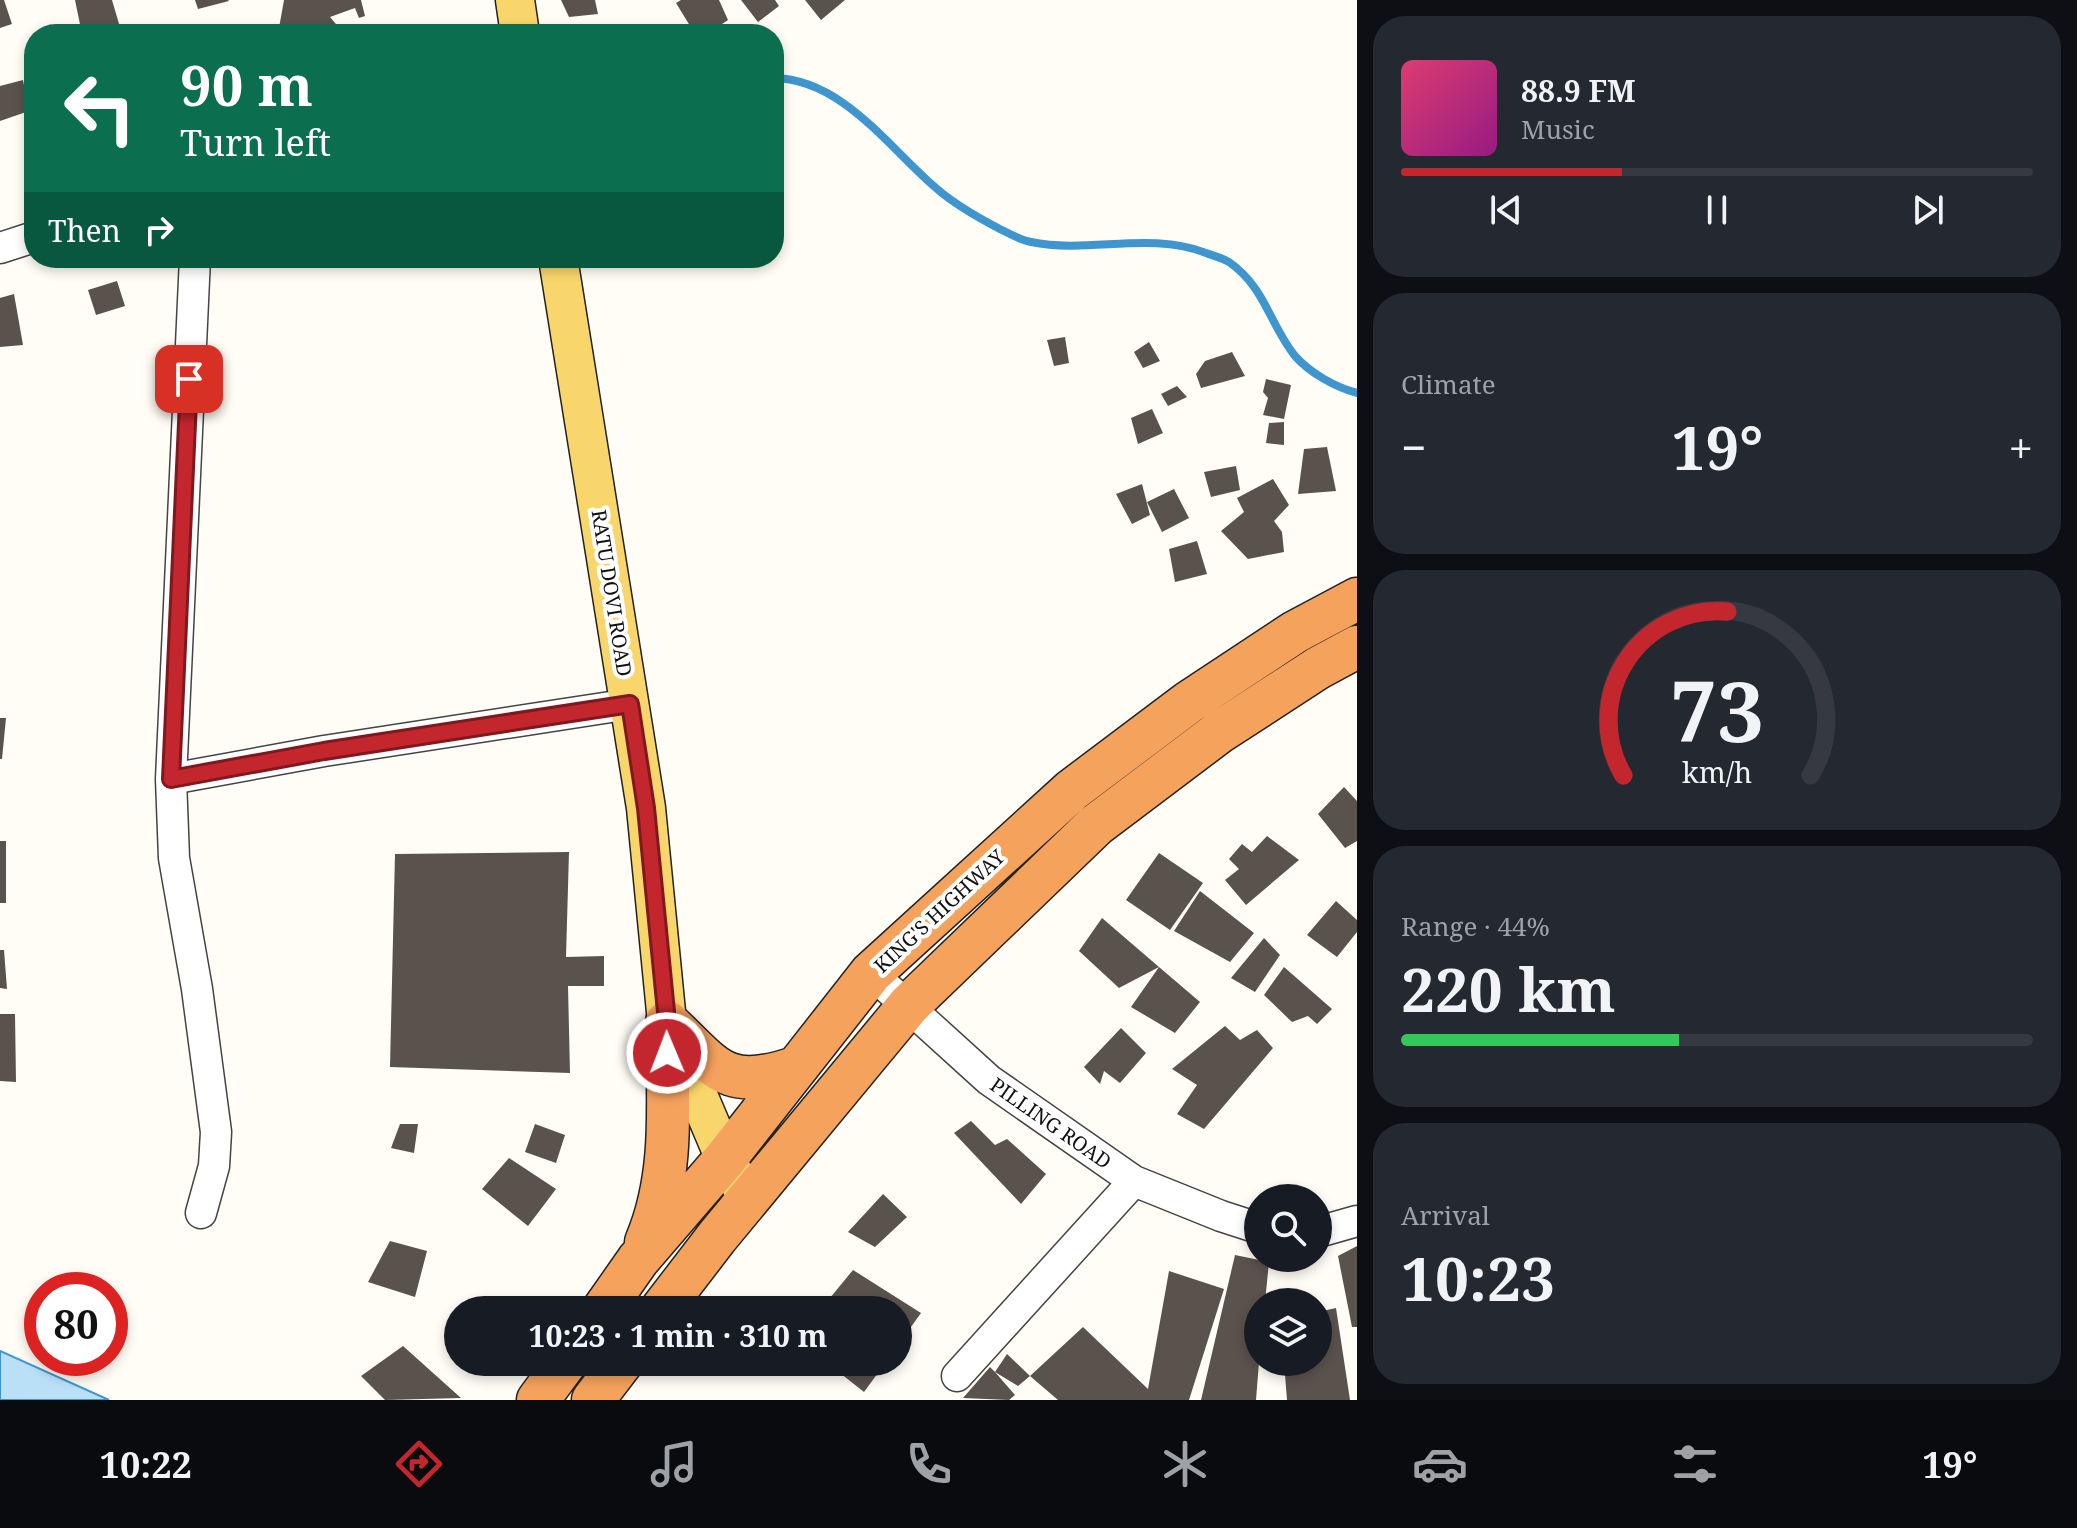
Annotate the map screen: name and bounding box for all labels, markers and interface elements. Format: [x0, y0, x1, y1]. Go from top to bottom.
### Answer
text: 90 m [180, 46, 313, 122]
icon: left [48, 56, 152, 160]
text: 88.9 FM [1521, 70, 1636, 111]
text: Music [1521, 111, 1595, 147]
text: Turn left [180, 118, 331, 167]
icon: previous [1484, 188, 1528, 232]
icon: pause [1695, 188, 1739, 232]
icon: next [1906, 188, 1950, 232]
icon: right [137, 208, 181, 252]
text: Then [48, 210, 121, 251]
pin [155, 345, 223, 413]
icon: arrive [167, 357, 211, 401]
text: Climate [1401, 366, 1496, 402]
text: 19° [1672, 406, 1763, 488]
text: − [1401, 417, 1426, 477]
text: + [2008, 417, 2033, 477]
street label: RATU DOVI ROAD [585, 508, 639, 678]
text: 73 [1670, 653, 1764, 766]
text: km/h [1682, 752, 1752, 791]
street label: KING'S HIGHWAY [868, 843, 1011, 979]
text: Range · 44% [1401, 908, 1550, 944]
text: 220 km [1401, 948, 1616, 1030]
position arrow [625, 1011, 709, 1095]
street label: PILLING ROAD [985, 1071, 1117, 1175]
map controls [1244, 1184, 1332, 1376]
button: search [1244, 1184, 1332, 1272]
text: Arrival [1401, 1197, 1490, 1233]
text: 10:23 [1401, 1237, 1555, 1319]
speed limit sign: 80 [24, 1272, 128, 1376]
button: layers [1244, 1288, 1332, 1376]
text: 10:23 · 1 min · 310 m [529, 1315, 827, 1356]
icon: directions [391, 1436, 447, 1492]
icon: music [646, 1436, 702, 1492]
icon: phone [901, 1436, 957, 1492]
icon: climate [1157, 1436, 1213, 1492]
icon: car [1412, 1436, 1468, 1492]
icon: filters [1667, 1436, 1723, 1492]
text: 10:22 [100, 1440, 192, 1489]
text: 19° [1922, 1440, 1977, 1489]

